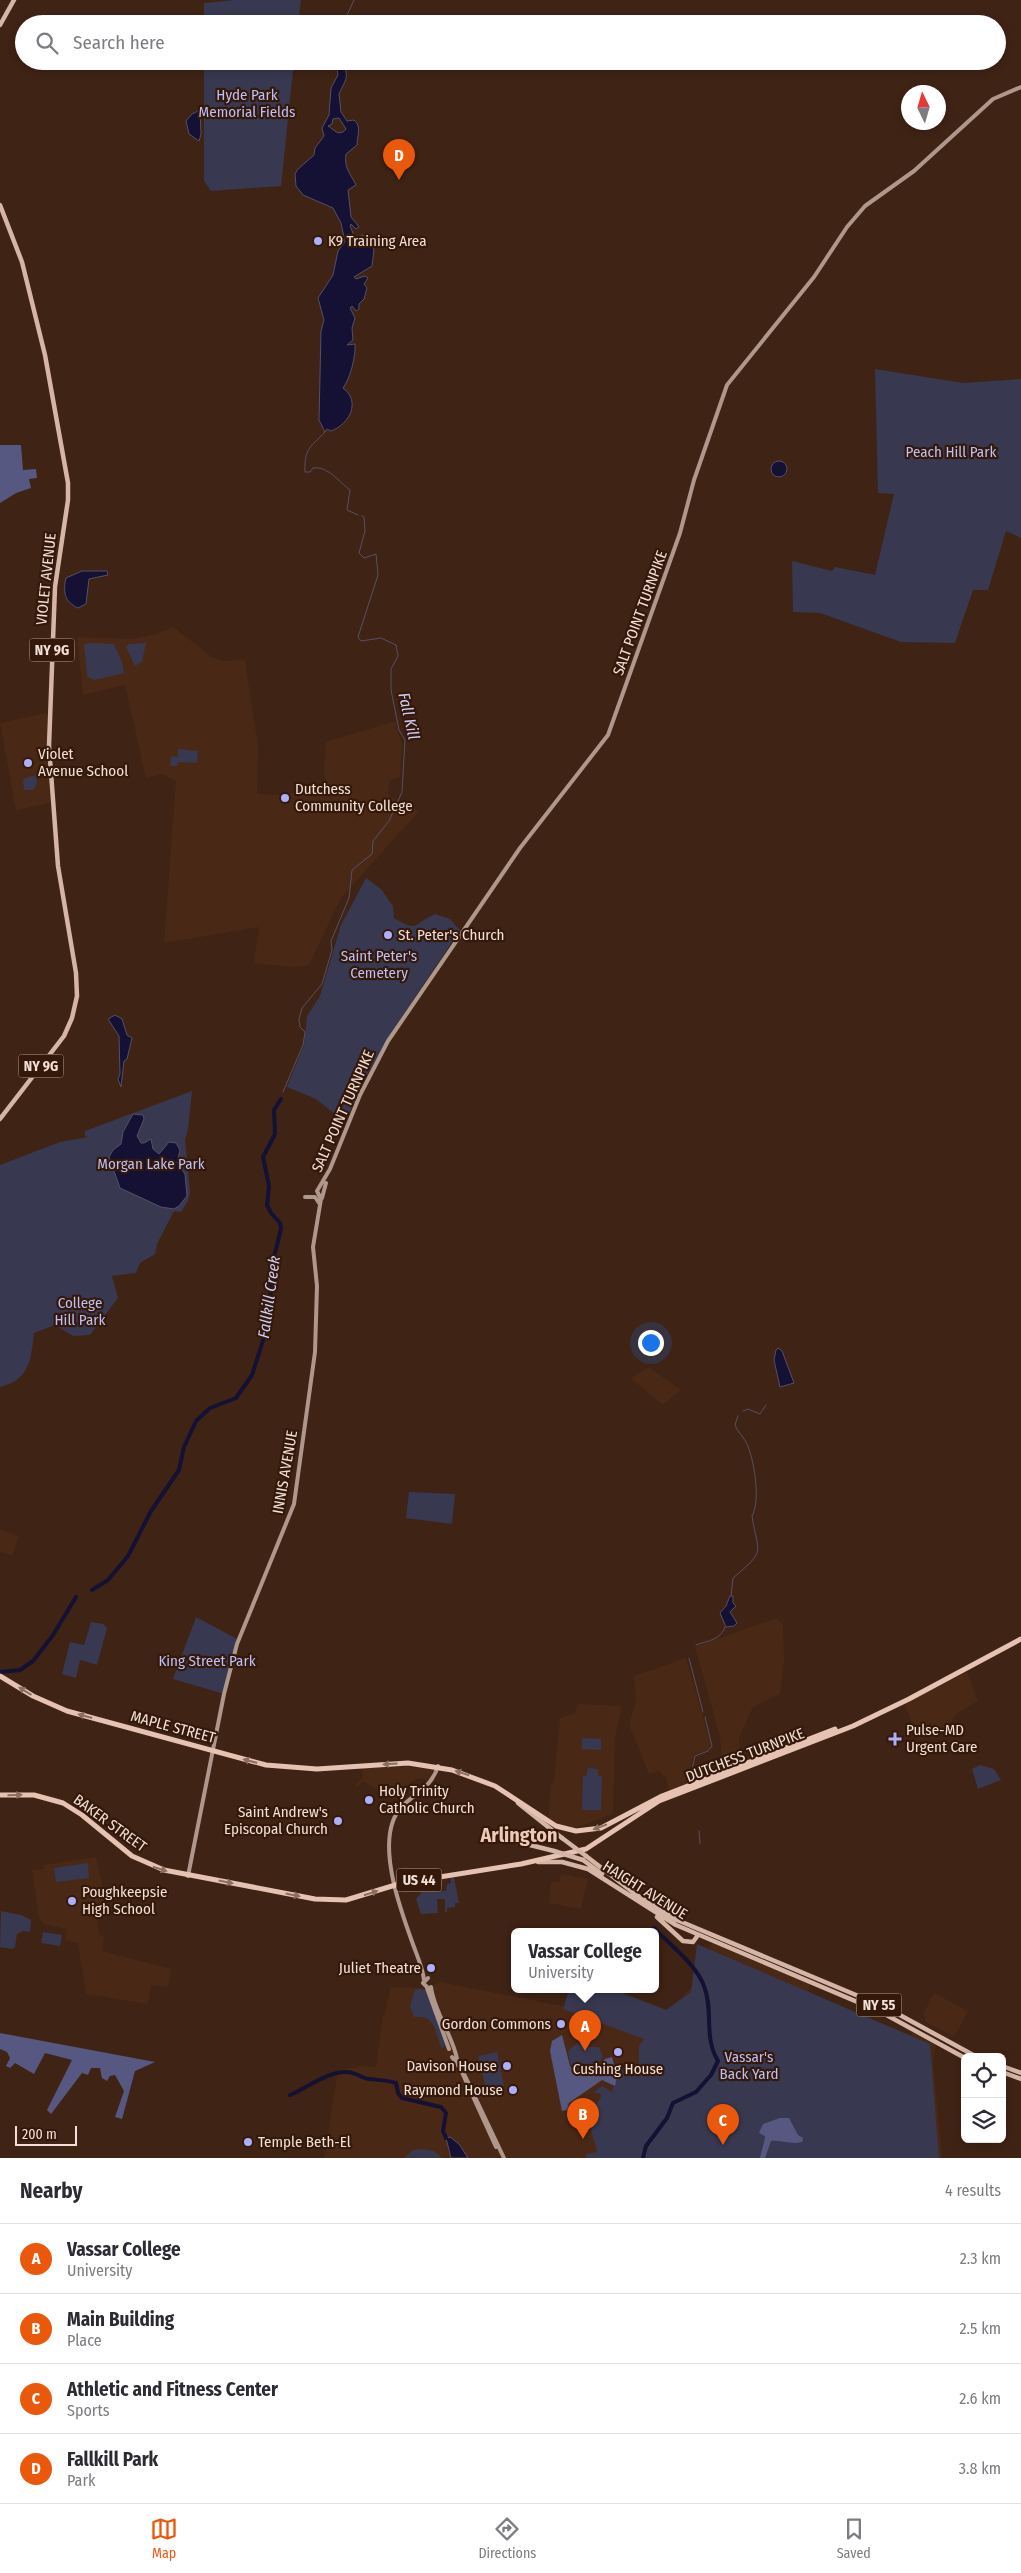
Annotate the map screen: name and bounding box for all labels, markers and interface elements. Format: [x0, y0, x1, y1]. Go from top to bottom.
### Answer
search box [15, 15, 1006, 70]
icon: search [33, 29, 61, 57]
text: Search here [73, 31, 165, 54]
north arrow [901, 85, 946, 130]
park label: Hyde Park Memorial Fields [199, 86, 295, 121]
pin: D [383, 139, 415, 180]
place label: K9 Training Area [328, 232, 427, 250]
marker: K9 Training Area [312, 235, 324, 247]
park label: Peach Hill Park [906, 443, 996, 461]
street label: VIOLET AVENUE [32, 532, 60, 626]
street label: SALT POINT TURNPIKE [609, 548, 671, 678]
road number: NY 9G [30, 638, 74, 662]
water label: Fall Kill [394, 691, 424, 741]
place label: Violet Avenue School [38, 745, 128, 780]
marker: Violet Avenue School [22, 757, 34, 769]
place label: Dutchess Community College [295, 780, 413, 815]
marker: Dutchess Community College [279, 792, 291, 804]
place label: St. Peter's Church [398, 926, 504, 944]
marker: St. Peter's Church [382, 929, 394, 941]
park label: Saint Peter's Cemetery [341, 947, 417, 982]
street label: SALT POINT TURNPIKE [308, 1047, 378, 1175]
road number: NY 9G [18, 1054, 64, 1078]
park label: Morgan Lake Park [97, 1155, 205, 1173]
water label: Fallkill Creek [254, 1254, 284, 1339]
park label: College Hill Park [55, 1294, 105, 1329]
your location [638, 1330, 664, 1356]
street label: INNIS AVENUE [269, 1429, 301, 1515]
park label: King Street Park [158, 1652, 256, 1670]
one-way arrow [18, 1687, 31, 1696]
street label: MAPLE STREET [129, 1707, 217, 1747]
one-way arrow [78, 1712, 93, 1720]
place label: Pulse-MD Urgent Care [906, 1721, 977, 1756]
street label: DUTCHESS TURNPIKE [683, 1724, 807, 1786]
marker: Pulse-MD Urgent Care [888, 1732, 902, 1746]
one-way arrow [243, 1757, 258, 1765]
one-way arrow [381, 1761, 397, 1769]
one-way arrow [455, 1768, 470, 1776]
place label: Holy Trinity Catholic Church [379, 1782, 475, 1817]
street label: BAKER STREET [70, 1790, 150, 1856]
one-way arrow [7, 1791, 23, 1799]
marker: Holy Trinity Catholic Church [363, 1794, 375, 1806]
place label: Saint Andrew's Episcopal Church [224, 1803, 328, 1838]
marker: Saint Andrew's Episcopal Church [332, 1815, 344, 1827]
district label: Arlington [479, 1823, 558, 1847]
one-way arrow [593, 1824, 608, 1831]
street label: HAIGHT AVENUE [599, 1857, 691, 1923]
one-way arrow [153, 1866, 168, 1873]
road number: US 44 [396, 1868, 442, 1892]
one-way arrow [218, 1879, 234, 1887]
place label: Poughkeepsie High School [82, 1883, 167, 1918]
one-way arrow [364, 1889, 379, 1897]
one-way arrow [285, 1891, 301, 1899]
marker: Poughkeepsie High School [66, 1895, 78, 1907]
popup [511, 1928, 659, 1993]
text: Vassar College [528, 1940, 642, 1963]
place label: Juliet Theatre [339, 1959, 421, 1977]
marker: Juliet Theatre [425, 1962, 437, 1974]
text: University [528, 1963, 594, 1982]
road number: NY 55 [856, 1994, 902, 2016]
pin: A [569, 2010, 601, 2051]
place label: Gordon Commons [442, 2015, 551, 2033]
marker: Gordon Commons [555, 2018, 567, 2030]
marker: Cushing House [612, 2046, 624, 2058]
park label: Vassar's Back Yard [720, 2048, 778, 2083]
map controls [961, 2053, 1006, 2143]
button: locate [961, 2053, 1006, 2098]
place label: Davison House [406, 2057, 497, 2075]
marker: Davison House [501, 2060, 513, 2072]
place label: Cushing House [573, 2060, 663, 2078]
place label: Raymond House [404, 2081, 503, 2099]
marker: Raymond House [507, 2084, 519, 2096]
pin: B [567, 2098, 599, 2139]
button: layers [961, 2098, 1006, 2143]
pin: C [707, 2104, 739, 2145]
scale bar [15, 2123, 78, 2146]
text: 200 m [22, 2126, 57, 2143]
place label: Temple Beth-El [258, 2133, 351, 2151]
marker: Temple Beth-El [242, 2136, 254, 2148]
text: Nearby [20, 2178, 82, 2204]
text: 4 results [945, 2181, 1001, 2200]
text: Vassar College [67, 2238, 181, 2261]
text: A [32, 2249, 40, 2268]
text: 2.3 km [960, 2249, 1001, 2268]
text: University [67, 2261, 132, 2280]
text: Main Building [67, 2308, 174, 2331]
text: B [32, 2319, 40, 2338]
text: 2.5 km [960, 2319, 1001, 2338]
text: Place [67, 2331, 102, 2350]
text: Athletic and Fitness Center [67, 2378, 278, 2401]
text: C [32, 2389, 40, 2408]
text: 2.6 km [959, 2389, 1001, 2408]
text: Sports [67, 2401, 110, 2420]
text: Fallkill Park [67, 2448, 158, 2471]
text: D [31, 2459, 41, 2478]
text: 3.8 km [959, 2459, 1001, 2478]
text: Park [67, 2471, 95, 2490]
tab: Map [150, 2515, 178, 2562]
tab: Directions [478, 2515, 536, 2562]
tab: Saved [837, 2515, 871, 2562]

